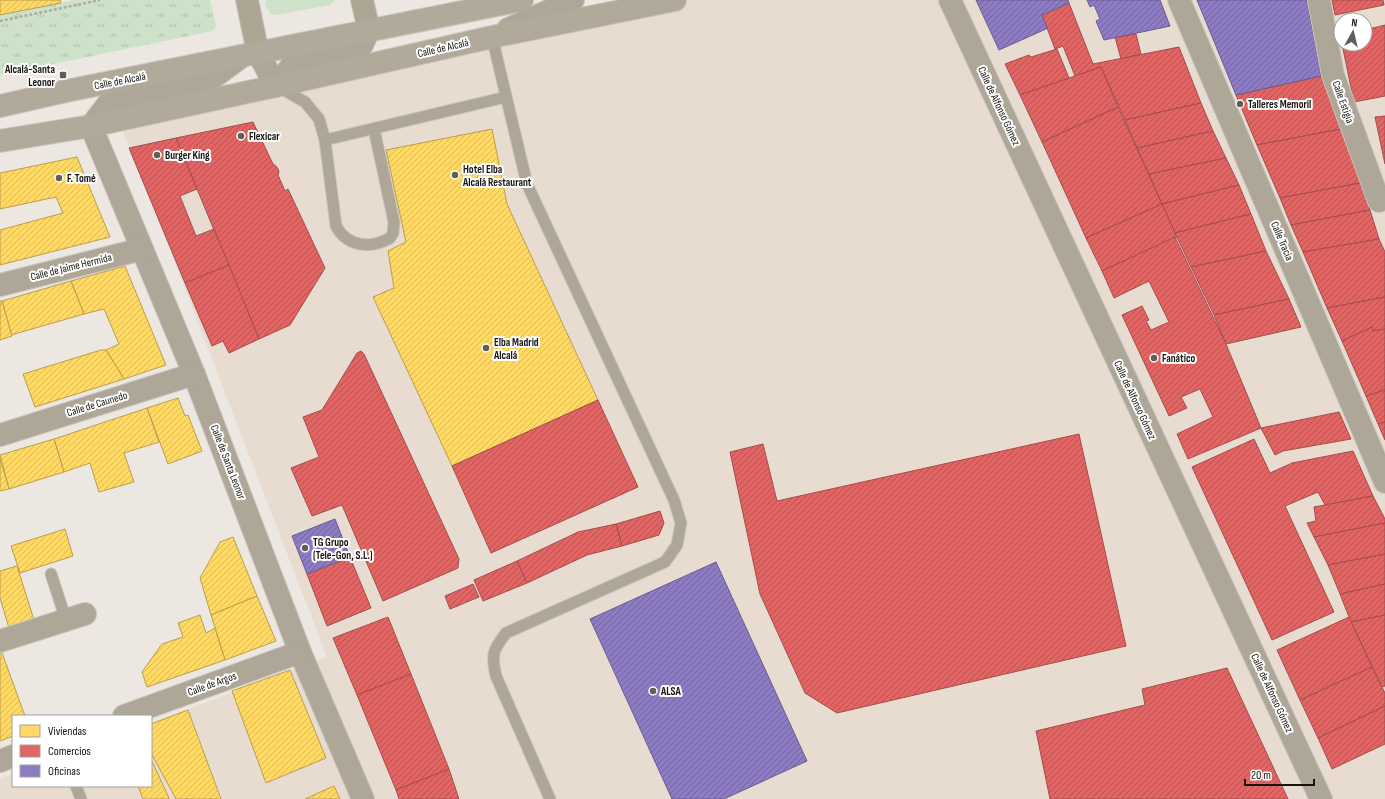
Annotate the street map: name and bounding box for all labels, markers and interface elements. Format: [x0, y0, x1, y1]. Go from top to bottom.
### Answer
north arrow [1333, 12, 1373, 52]
text: N [1351, 16, 1358, 29]
street label: Calle de Alcalá [416, 36, 470, 60]
place label: Alcalá-Santa Leonor [4, 63, 56, 89]
street label: Calle de Alfonso Gómez [975, 65, 1023, 147]
marker: Alcalá-Santa Leonor [58, 70, 68, 80]
street label: Calle de Alcalá [93, 70, 147, 92]
street label: Calle Estigia [1329, 79, 1357, 125]
place label: Talleres Memoril [1248, 98, 1311, 111]
marker: Talleres Memoril [1235, 99, 1245, 109]
place label: Flexicar [249, 130, 280, 143]
marker: Flexicar [236, 131, 246, 141]
place label: Burger King [165, 149, 210, 162]
marker: Burger King [152, 150, 162, 160]
place label: Hotel Elba Alcalá Restaurant [462, 163, 532, 189]
marker: Hotel Elba Alcalá Restaurant [450, 170, 460, 180]
place label: F. Tomé [67, 172, 96, 185]
marker: F. Tomé [54, 173, 64, 183]
street label: Calle Tracia [1268, 219, 1296, 263]
street label: Calle de Jaime Hermida [29, 251, 113, 283]
place label: Elba Madrid Alcalá [493, 336, 539, 362]
marker: Elba Madrid Alcalá [481, 343, 491, 353]
place label: Fanático [1162, 352, 1196, 365]
marker: Fanático [1149, 353, 1159, 363]
street label: Calle de Alfonso Gómez [1111, 359, 1159, 441]
street label: Calle de Caunedo [65, 388, 129, 419]
street label: Calle de Santa Leonor [208, 423, 248, 501]
place label: TG Grupo (Tele-Gon, S.L.) [313, 536, 373, 562]
marker: TG Grupo (Tele-Gon, S.L.) [300, 543, 310, 553]
street label: Calle de Alfonso Gómez [1248, 652, 1296, 734]
street label: Calle de Argos [186, 669, 238, 699]
place label: ALSA [660, 685, 682, 698]
marker: ALSA [648, 686, 658, 696]
legend [12, 715, 152, 787]
text: Viviendas [48, 724, 86, 739]
text: Comercios [48, 744, 91, 759]
scale bar [1245, 761, 1314, 787]
text: Oficinas [48, 764, 80, 779]
text: 20 m [1251, 768, 1271, 783]

